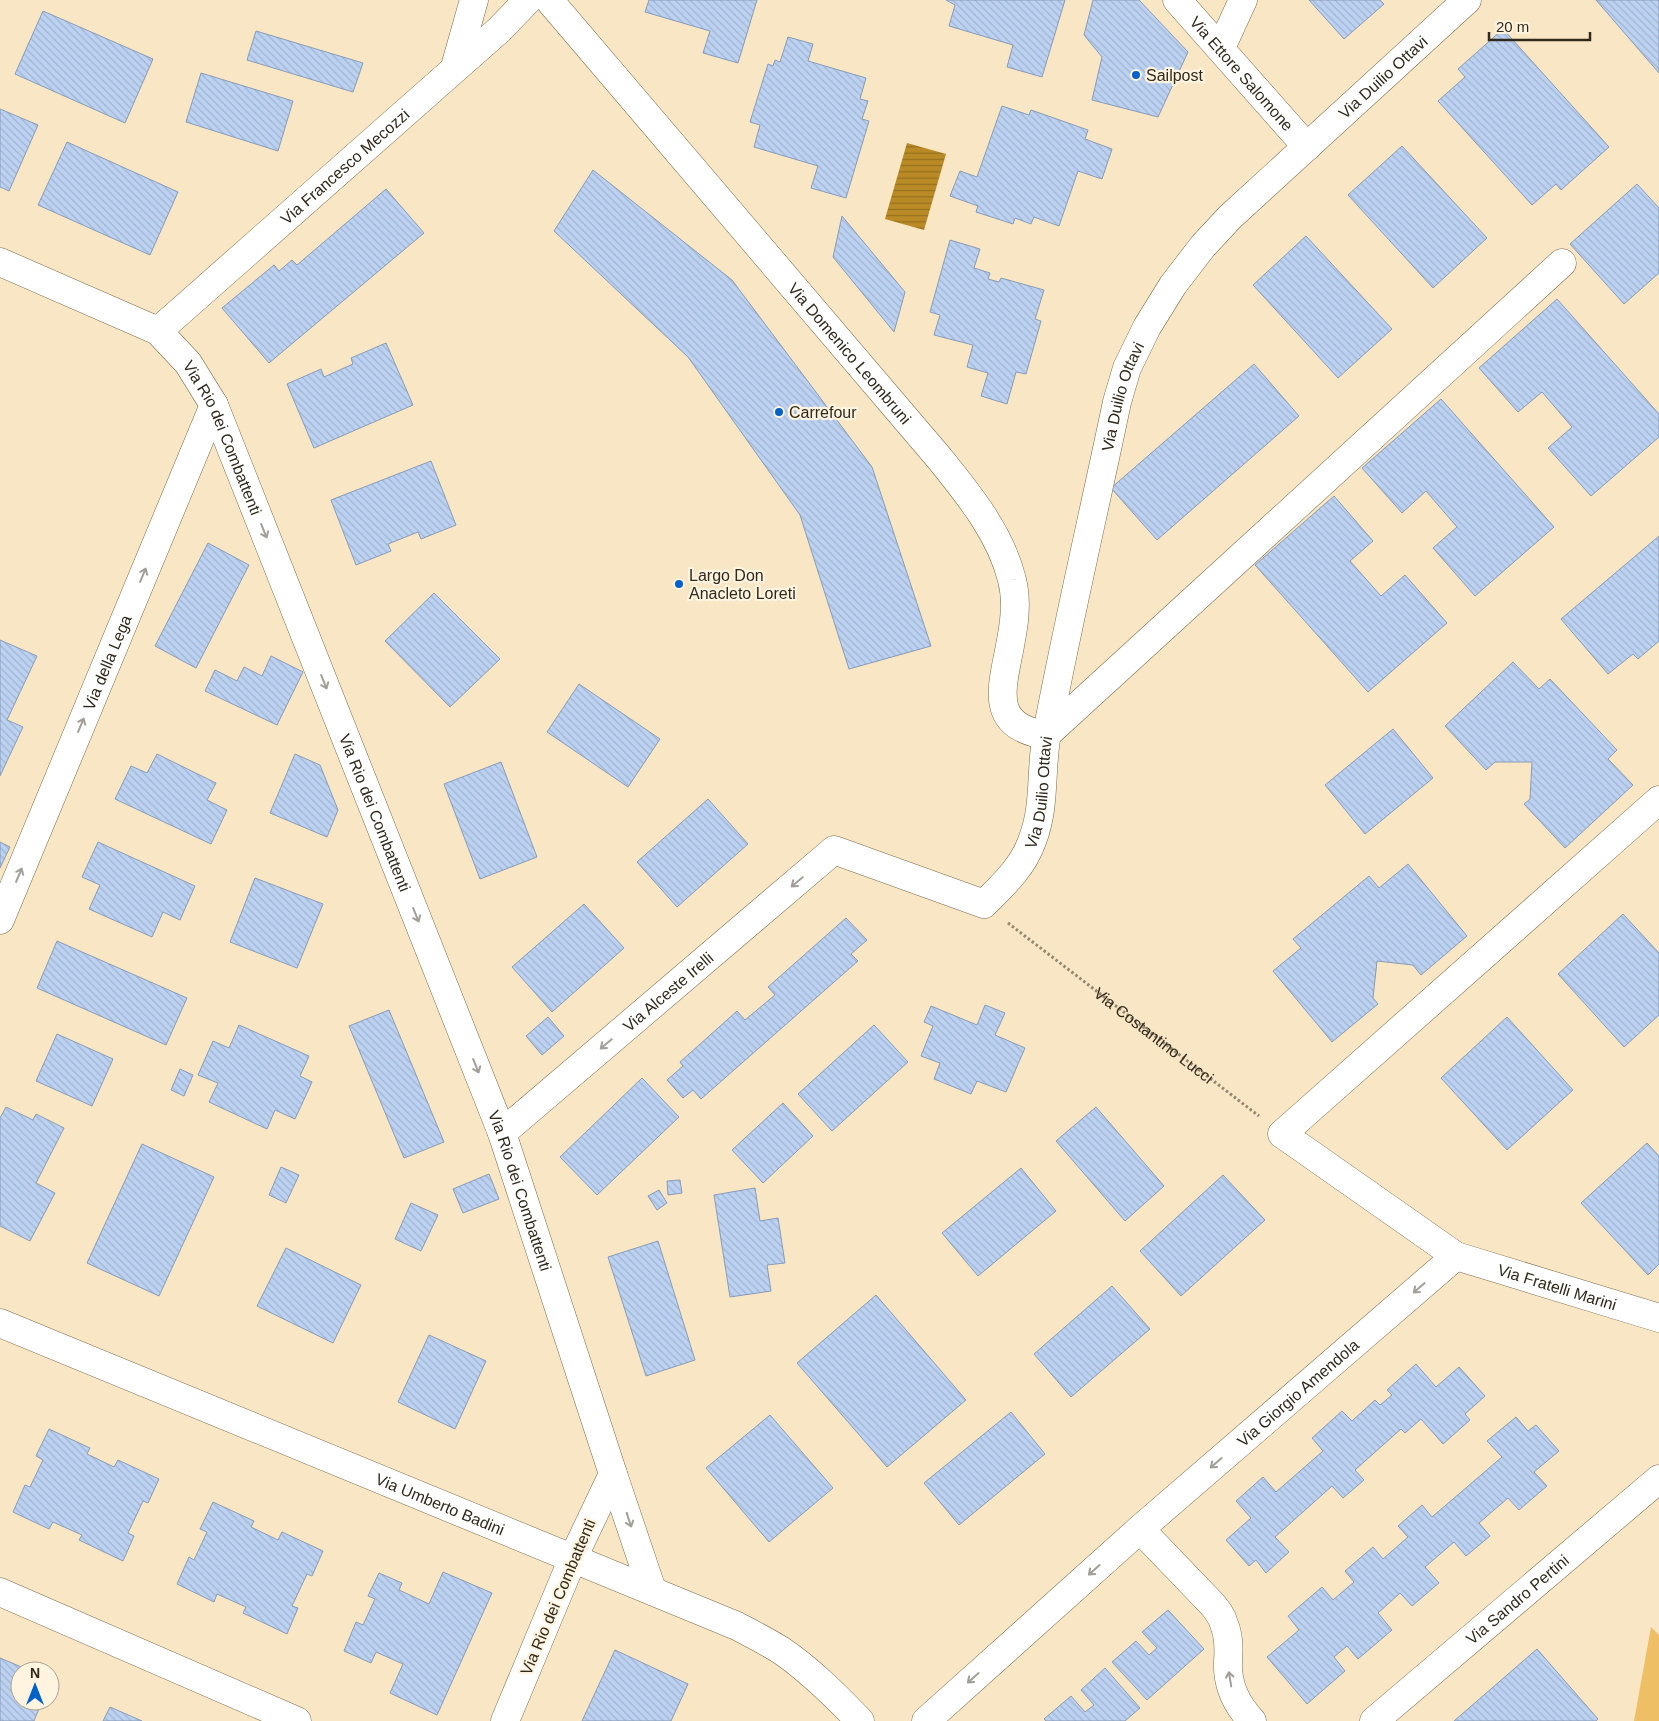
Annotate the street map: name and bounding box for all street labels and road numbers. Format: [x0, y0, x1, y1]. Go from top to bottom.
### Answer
street label: Via Ettore Salomone [1187, 13, 1297, 134]
street label: Via Duilio Ottavi [1335, 32, 1431, 122]
street label: Via Francesco Mecozzi [277, 105, 412, 227]
street label: Via Domenico Leombruni [785, 279, 915, 427]
street label: Via Duilio Ottavi [1098, 339, 1147, 453]
street label: Via Rio dei Combattenti [180, 357, 265, 517]
street label: Via della Lega [80, 612, 134, 712]
street label: Via Rio dei Combattenti [336, 731, 414, 894]
street label: Via Duilio Ottavi [1021, 735, 1055, 851]
street label: Via Alceste Irelli [619, 949, 716, 1035]
street label: Via Costantino Lucci [1091, 984, 1217, 1086]
street label: Via Rio dei Combattenti [485, 1108, 555, 1273]
street label: Via Fratelli Marini [1496, 1261, 1619, 1313]
street label: Via Giorgio Amendola [1234, 1336, 1362, 1450]
street label: Via Umberto Badini [373, 1470, 507, 1538]
street label: Via Rio dei Combattenti [517, 1516, 599, 1678]
street label: Via Sandro Pertini [1463, 1551, 1572, 1647]

